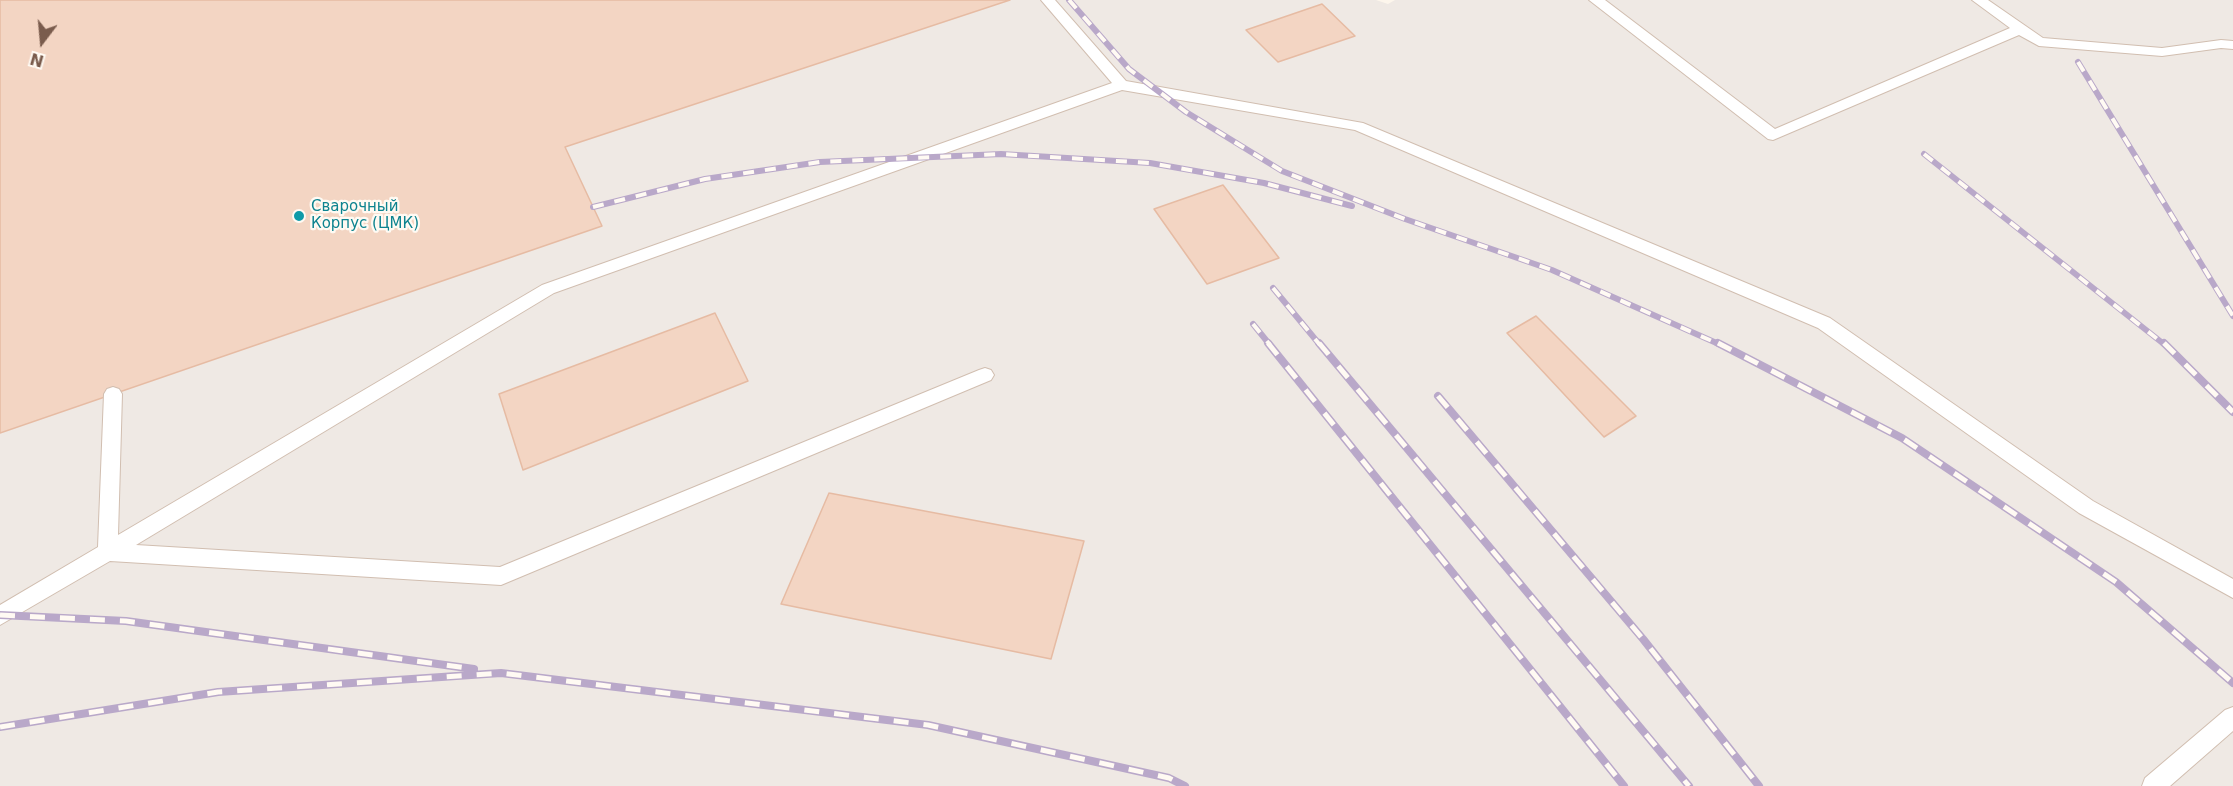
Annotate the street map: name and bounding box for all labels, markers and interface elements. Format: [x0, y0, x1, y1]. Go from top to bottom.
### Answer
north arrow [12, 12, 72, 72]
text: N [28, 49, 46, 71]
place label: Сварочный Корпус (ЦМК) [311, 198, 419, 233]
marker: Сварочный Корпус (ЦМК) [292, 209, 306, 223]

